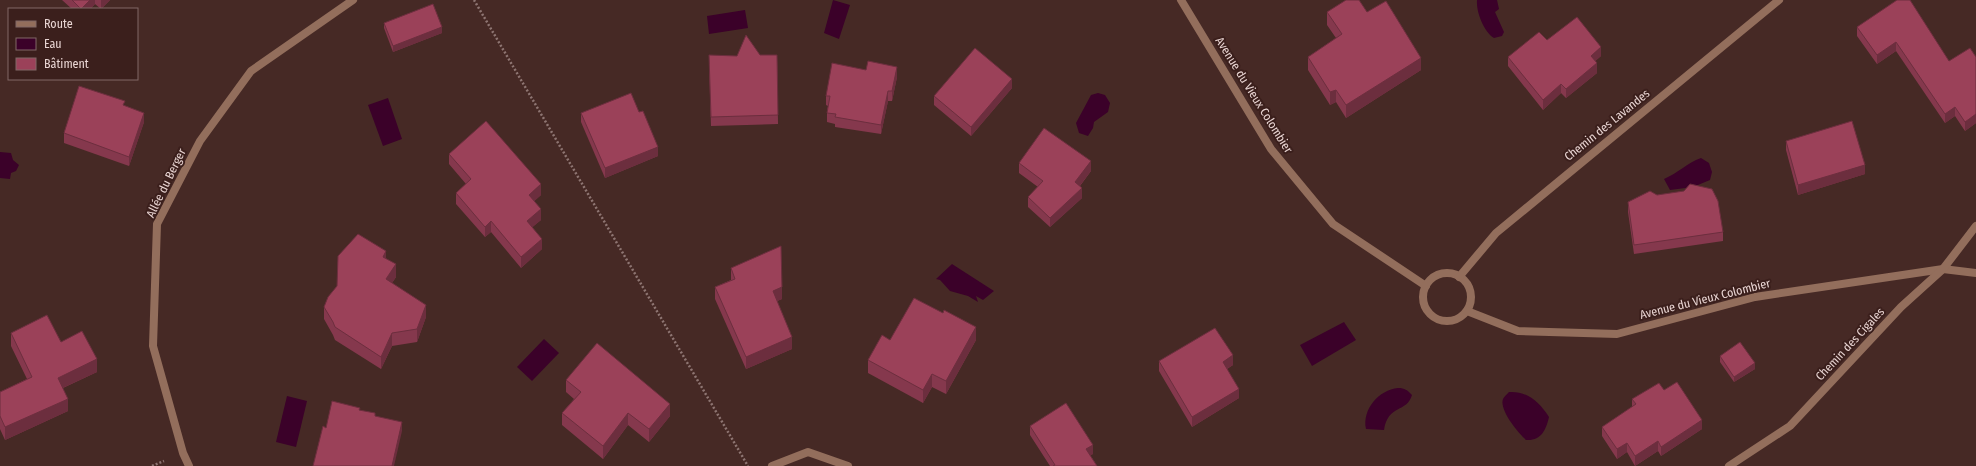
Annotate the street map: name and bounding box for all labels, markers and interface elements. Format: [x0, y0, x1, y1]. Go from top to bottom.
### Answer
legend [8, 8, 138, 80]
text: Route [44, 17, 73, 31]
street label: Avenue du Vieux Colombier [1213, 34, 1296, 156]
text: Eau [44, 37, 62, 51]
text: Bâtiment [44, 57, 89, 71]
street label: Chemin des Lavandes [1562, 86, 1652, 164]
street label: Allée du Berger [143, 146, 189, 220]
street label: Avenue du Vieux Colombier [1638, 276, 1773, 322]
street label: Chemin des Cigales [1813, 305, 1887, 383]

